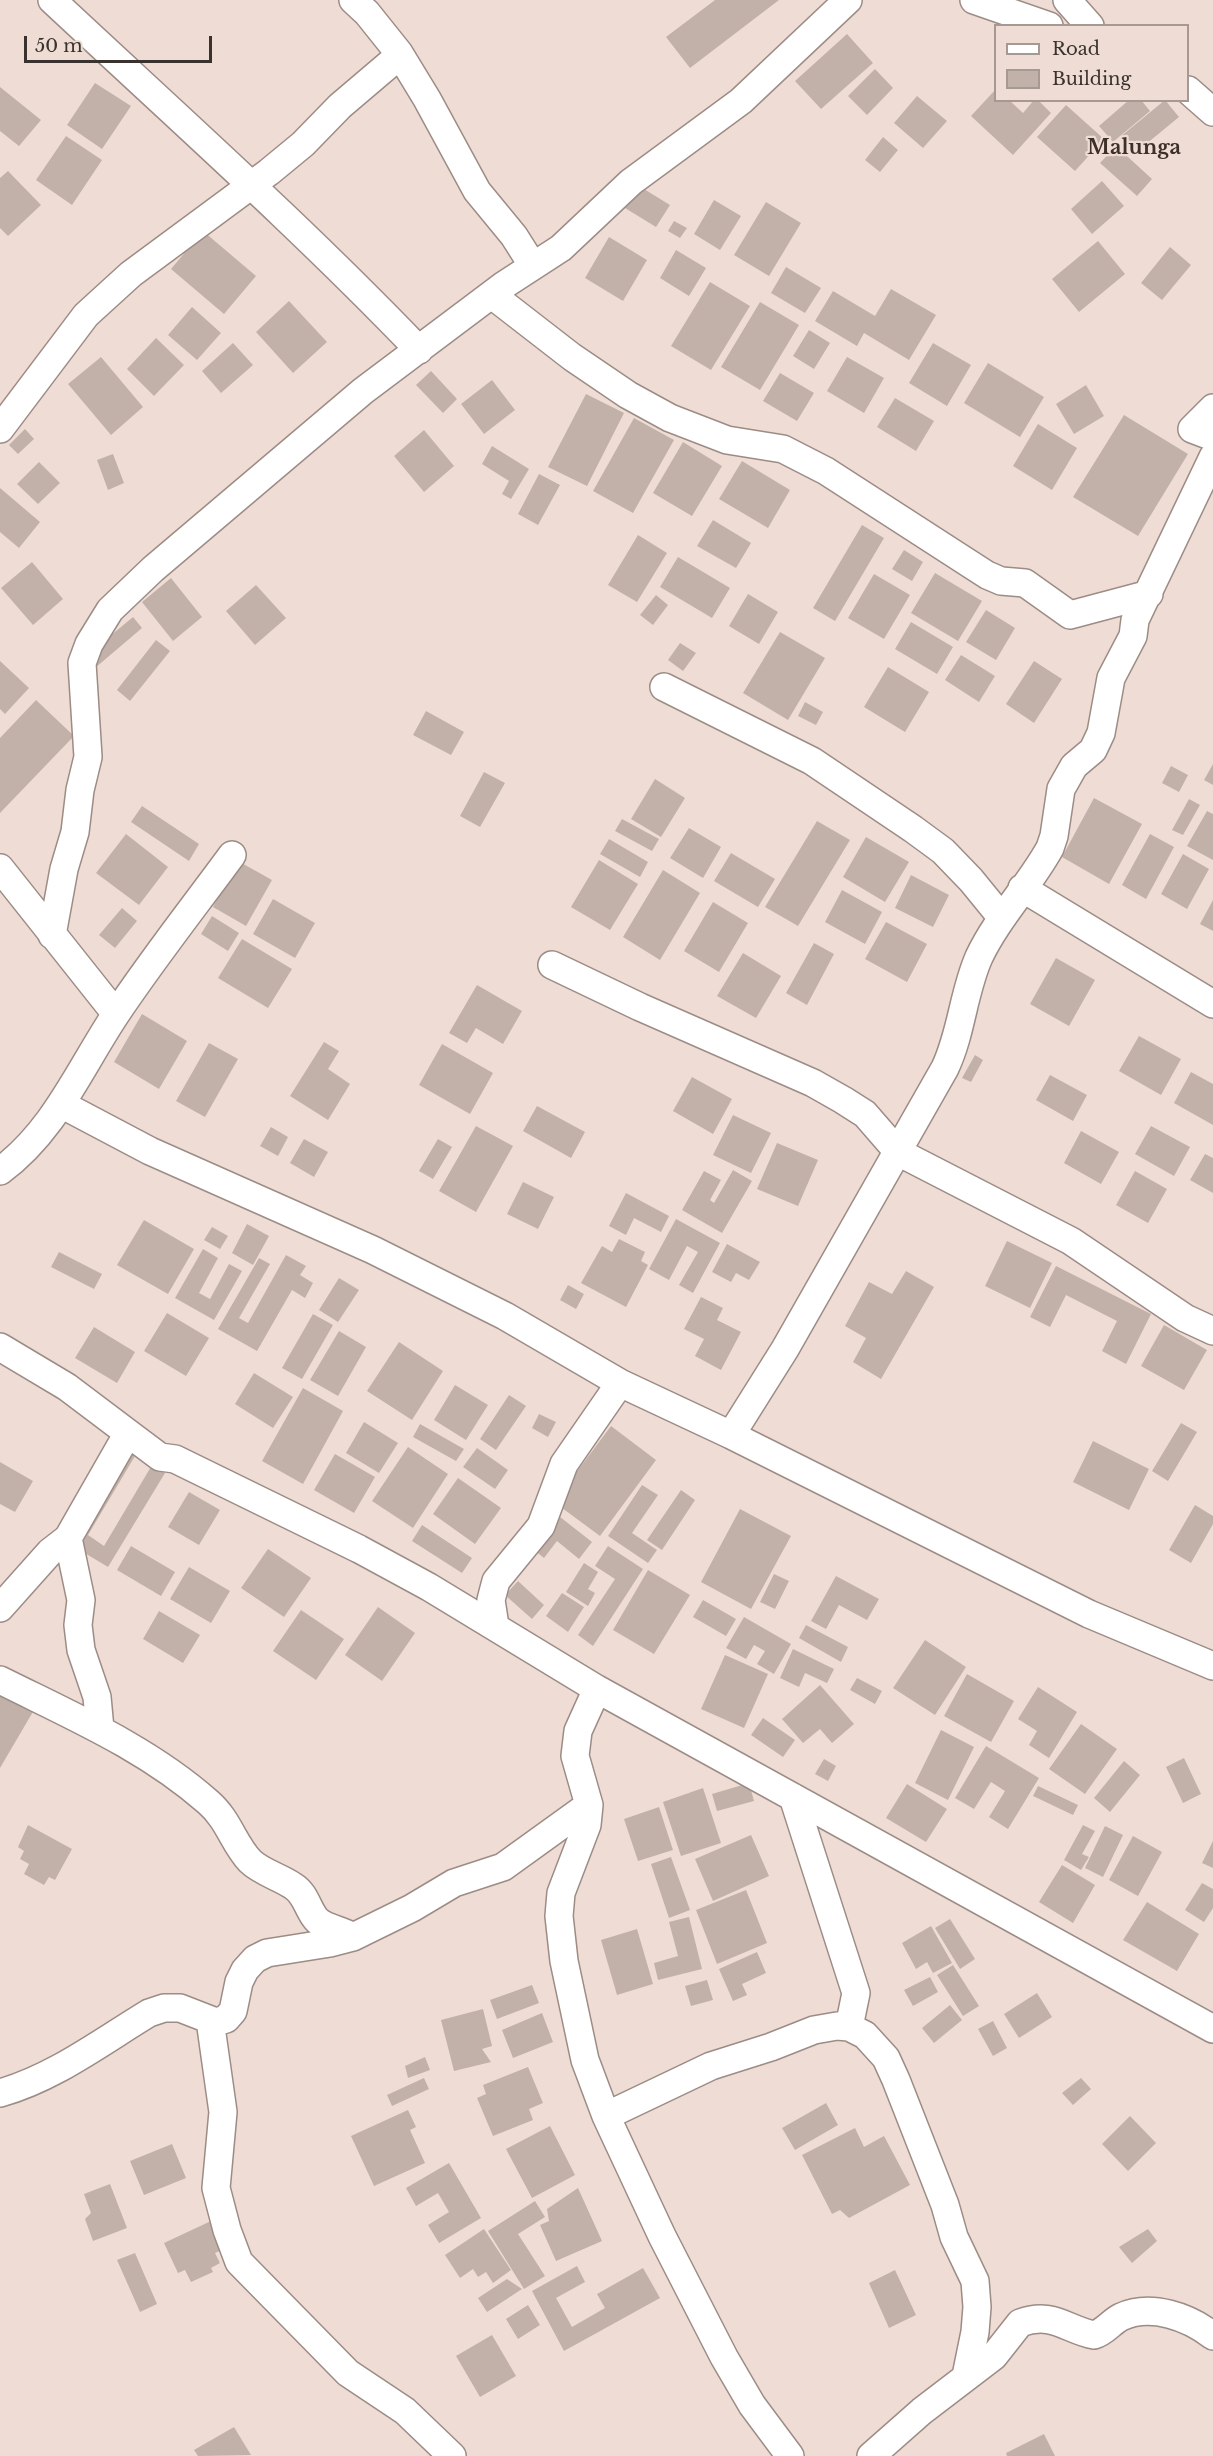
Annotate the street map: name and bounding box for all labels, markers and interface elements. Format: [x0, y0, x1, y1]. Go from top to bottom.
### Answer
scale bar [27, 24, 214, 62]
legend [994, 24, 1189, 102]
text: 50 m [35, 35, 83, 57]
text: Road [1052, 38, 1100, 60]
text: Building [1052, 68, 1131, 90]
district label: Malunga [1087, 136, 1181, 160]

